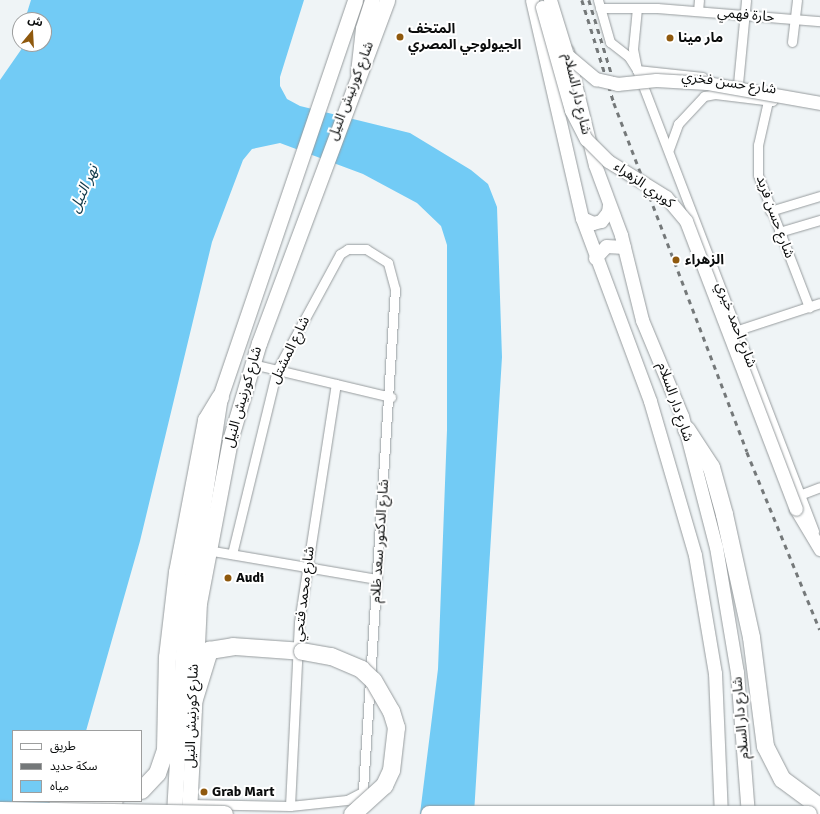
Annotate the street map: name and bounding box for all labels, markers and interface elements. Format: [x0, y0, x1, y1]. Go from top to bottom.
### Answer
street label: حارة فهمي [717, 4, 775, 26]
north arrow [12, 12, 52, 52]
text: ش [26, 13, 45, 30]
place label: المتخف الجيولوجي المصري [408, 21, 521, 54]
place label: مار مينا [678, 30, 723, 46]
marker: المتخف الجيولوجي المصري [395, 32, 405, 42]
marker: مار مينا [665, 33, 675, 43]
street label: شارع كورنيش النيل [324, 39, 378, 143]
street label: شارع دار السلام [560, 52, 594, 136]
street label: شارع حسن فخري [681, 68, 777, 98]
street label: كوبري الزهراء [611, 158, 677, 212]
water label: نهر النيل [66, 162, 102, 216]
street label: شارع حسن فريد [752, 173, 798, 261]
place label: الزهراء [685, 252, 724, 268]
marker: الزهراء [670, 254, 682, 266]
street label: شارع احمد خيري [712, 280, 760, 370]
street label: شارع المشتل [266, 314, 314, 386]
street label: شارع كورنيش النيل [221, 344, 265, 450]
street label: شارع دار السلام [654, 360, 696, 444]
street label: شارع الدكتور سعد ظلام [367, 479, 393, 603]
street label: شارع محمد فتحي [290, 545, 318, 643]
place label: Audi [236, 570, 264, 586]
marker: Audi [223, 573, 233, 583]
street label: شارع كورنيش النيل [182, 663, 202, 769]
street label: شارع دار السلام [729, 676, 753, 760]
legend [12, 730, 142, 802]
text: طريق [50, 739, 76, 754]
text: سكة حديد [50, 759, 97, 774]
text: مياه [50, 779, 69, 794]
place label: Grab Mart [212, 784, 275, 800]
marker: Grab Mart [199, 787, 209, 797]

